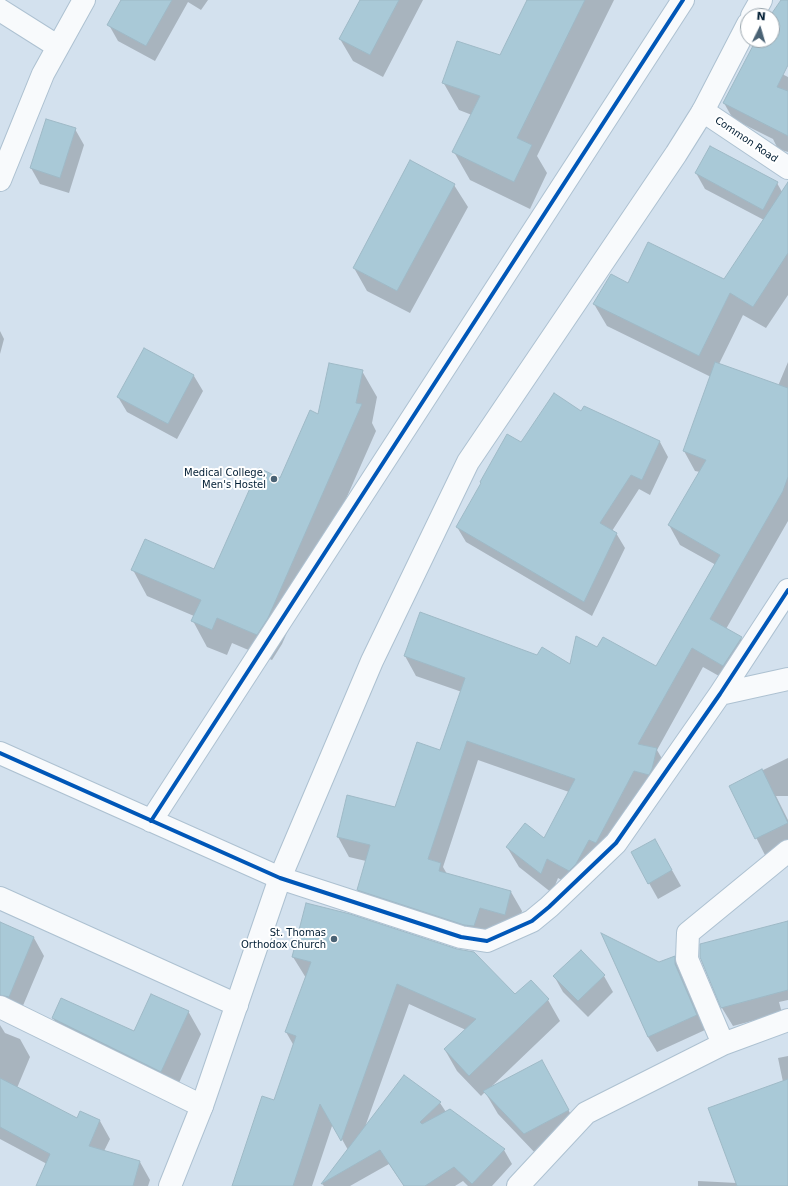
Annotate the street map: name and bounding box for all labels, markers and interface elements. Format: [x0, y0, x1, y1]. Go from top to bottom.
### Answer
north arrow [740, 8, 780, 48]
text: N [756, 10, 766, 23]
street label: Common Road [712, 115, 780, 165]
place label: Medical College, Men's Hostel [184, 467, 266, 490]
marker: Medical College, Men's Hostel [269, 474, 279, 484]
place label: St. Thomas Orthodox Church [241, 927, 326, 950]
marker: St. Thomas Orthodox Church [329, 934, 339, 944]

